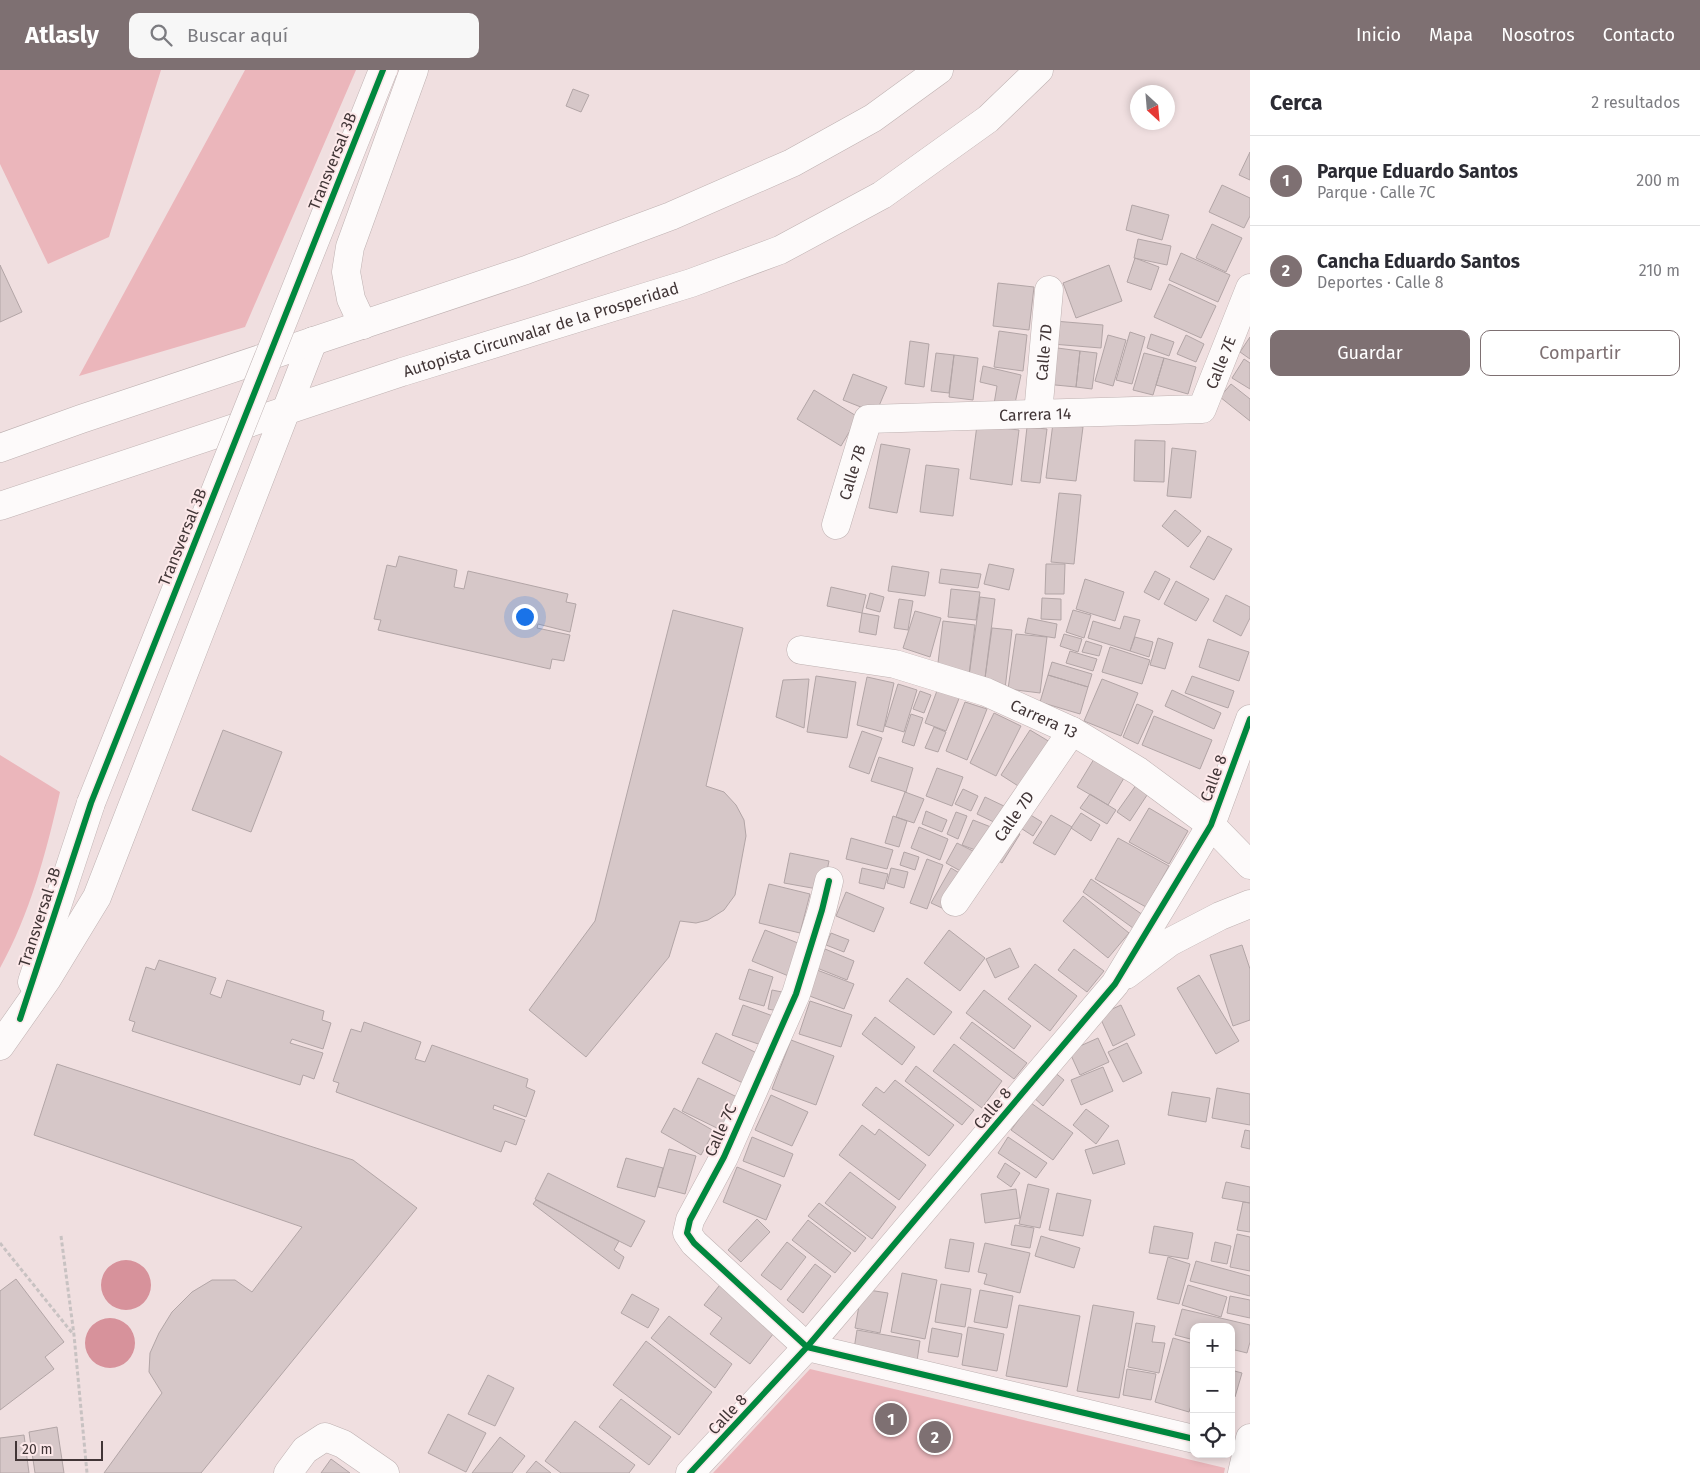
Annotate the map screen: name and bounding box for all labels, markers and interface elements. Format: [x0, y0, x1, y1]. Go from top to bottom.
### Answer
search box [129, 13, 479, 58]
text: Atlasly [25, 21, 99, 49]
icon: search [147, 21, 175, 49]
text: Buscar aquí [187, 24, 288, 47]
text: Inicio [1356, 24, 1401, 46]
text: Mapa [1429, 24, 1473, 46]
text: Nosotros [1501, 24, 1575, 46]
text: Contacto [1603, 24, 1675, 46]
north arrow [1130, 85, 1175, 130]
text: Cerca [1270, 90, 1322, 116]
text: 2 resultados [1591, 93, 1680, 112]
street label: Transversal 3B [304, 109, 361, 213]
text: Parque Eduardo Santos [1317, 160, 1518, 183]
text: 1 [1282, 171, 1290, 190]
text: 200 m [1636, 171, 1680, 190]
text: Parque · Calle 7C [1317, 183, 1435, 202]
text: Cancha Eduardo Santos [1317, 250, 1520, 273]
text: 2 [1282, 261, 1290, 280]
text: 210 m [1639, 261, 1680, 280]
text: Deportes · Calle 8 [1317, 273, 1444, 292]
street label: Autopista Circunvalar de la Prosperidad [401, 278, 681, 381]
street label: Calle 7D [1032, 323, 1056, 382]
button: Guardar [1270, 330, 1470, 376]
button: Compartir [1480, 330, 1680, 376]
street label: Calle 7E [1202, 333, 1240, 392]
street label: Carrera 14 [999, 404, 1072, 425]
street label: Calle 7B [835, 442, 870, 502]
street label: Transversal 3B [154, 485, 211, 589]
your location [512, 604, 538, 630]
street label: Carrera 13 [1007, 695, 1081, 742]
street label: Calle 8 [1196, 752, 1231, 804]
street label: Calle 7D [990, 788, 1038, 845]
street label: Transversal 3B [14, 865, 65, 969]
street label: Calle 8 [970, 1084, 1015, 1133]
street label: Calle 7C [700, 1101, 740, 1159]
map controls [1190, 1323, 1235, 1458]
button: + [1190, 1323, 1235, 1368]
button: − [1190, 1368, 1235, 1413]
street label: Calle 8 [704, 1390, 751, 1439]
pin: 1 [875, 1400, 907, 1438]
button: locate [1190, 1413, 1235, 1458]
pin: 2 [919, 1418, 951, 1456]
scale bar [15, 1438, 102, 1461]
text: 20 m [22, 1441, 52, 1458]

